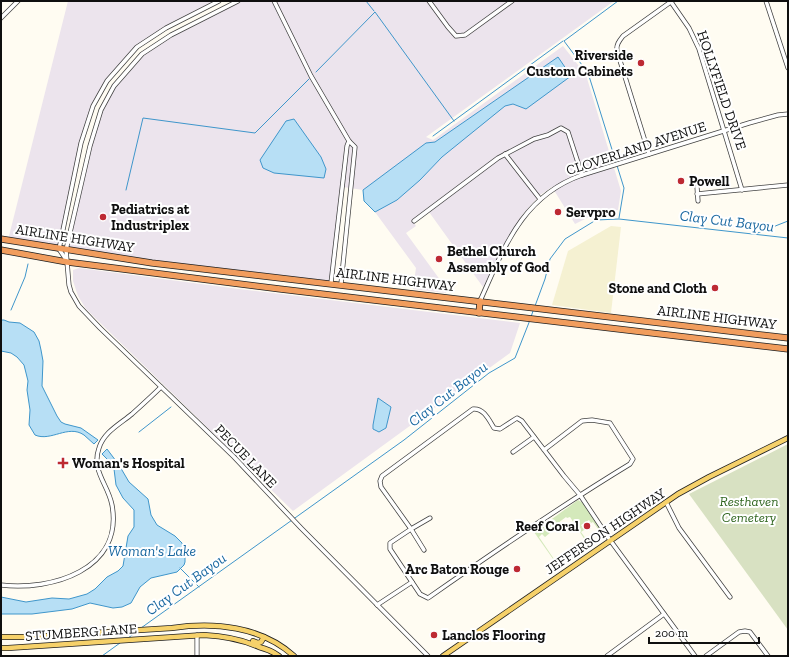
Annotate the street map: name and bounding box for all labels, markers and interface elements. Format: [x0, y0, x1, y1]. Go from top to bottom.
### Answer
street label: HOLLYFIELD DRIVE [693, 28, 750, 152]
place label: Riverside Custom Cabinets [527, 47, 634, 80]
marker: Riverside Custom Cabinets [636, 58, 646, 68]
street label: CLOVERLAND AVENUE [564, 118, 708, 179]
place label: Powell [689, 173, 729, 190]
marker: Powell [676, 176, 686, 186]
place label: Pediatrics at Industriplex [111, 201, 190, 234]
place label: Servpro [566, 204, 616, 221]
water label: Clay Cut Bayou [679, 206, 775, 236]
marker: Servpro [553, 207, 563, 217]
marker: Pediatrics at Industriplex [98, 212, 108, 222]
street label: AIRLINE HIGHWAY [14, 221, 136, 256]
place label: Bethel Church Assembly of God [447, 243, 549, 276]
marker: Bethel Church Assembly of God [434, 254, 444, 264]
street label: AIRLINE HIGHWAY [335, 264, 457, 295]
place label: Stone and Cloth [609, 280, 707, 297]
marker: Stone and Cloth [710, 283, 720, 293]
street label: AIRLINE HIGHWAY [656, 302, 778, 333]
water label: Clay Cut Bayou [405, 358, 491, 430]
street label: PECUE LANE [211, 421, 280, 492]
place label: Woman's Hospital [72, 455, 185, 472]
marker: Woman's Hospital [57, 457, 69, 469]
street label: JEFFERSON HIGHWAY [542, 484, 669, 578]
park label: Resthaven Cemetery [719, 493, 779, 526]
place label: Reef Coral [515, 518, 579, 535]
marker: Reef Coral [582, 521, 592, 531]
water label: Woman's Lake [108, 542, 196, 560]
water label: Clay Cut Bayou [142, 549, 230, 619]
place label: Arc Baton Rouge [405, 561, 509, 578]
marker: Arc Baton Rouge [512, 564, 522, 574]
scale bar [649, 619, 759, 645]
street label: STUMBERG LANE [25, 620, 137, 645]
text: 200 m [655, 626, 689, 640]
place label: Lanclos Flooring [442, 627, 545, 644]
marker: Lanclos Flooring [429, 630, 439, 640]

